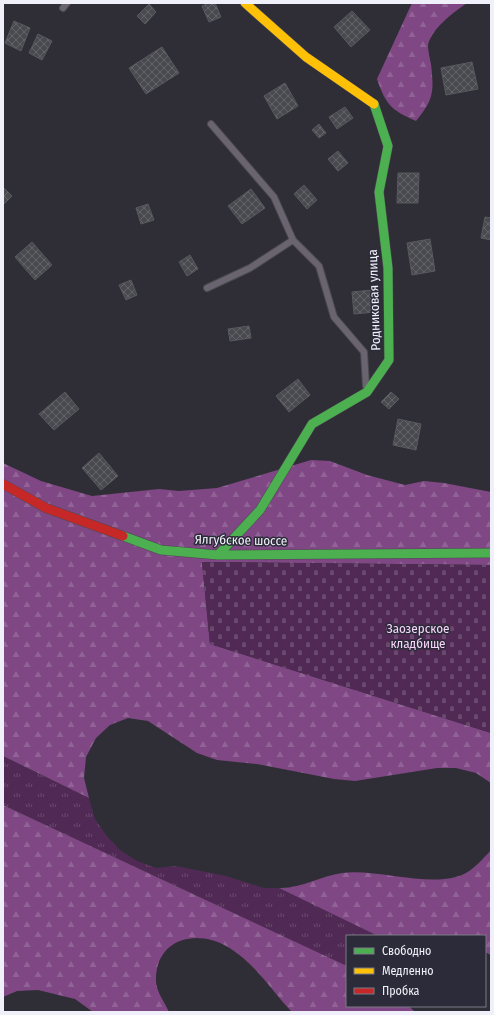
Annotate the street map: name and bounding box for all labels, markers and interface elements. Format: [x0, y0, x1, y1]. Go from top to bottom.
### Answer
street label: Родниковая улица [365, 249, 383, 351]
street label: Ялгубское шоссе [195, 532, 287, 548]
park label: Заозерское кладбище [387, 621, 449, 651]
legend [346, 935, 486, 1007]
text: Свободно [382, 944, 431, 958]
text: Медленно [382, 964, 434, 978]
text: Пробка [382, 984, 420, 998]

